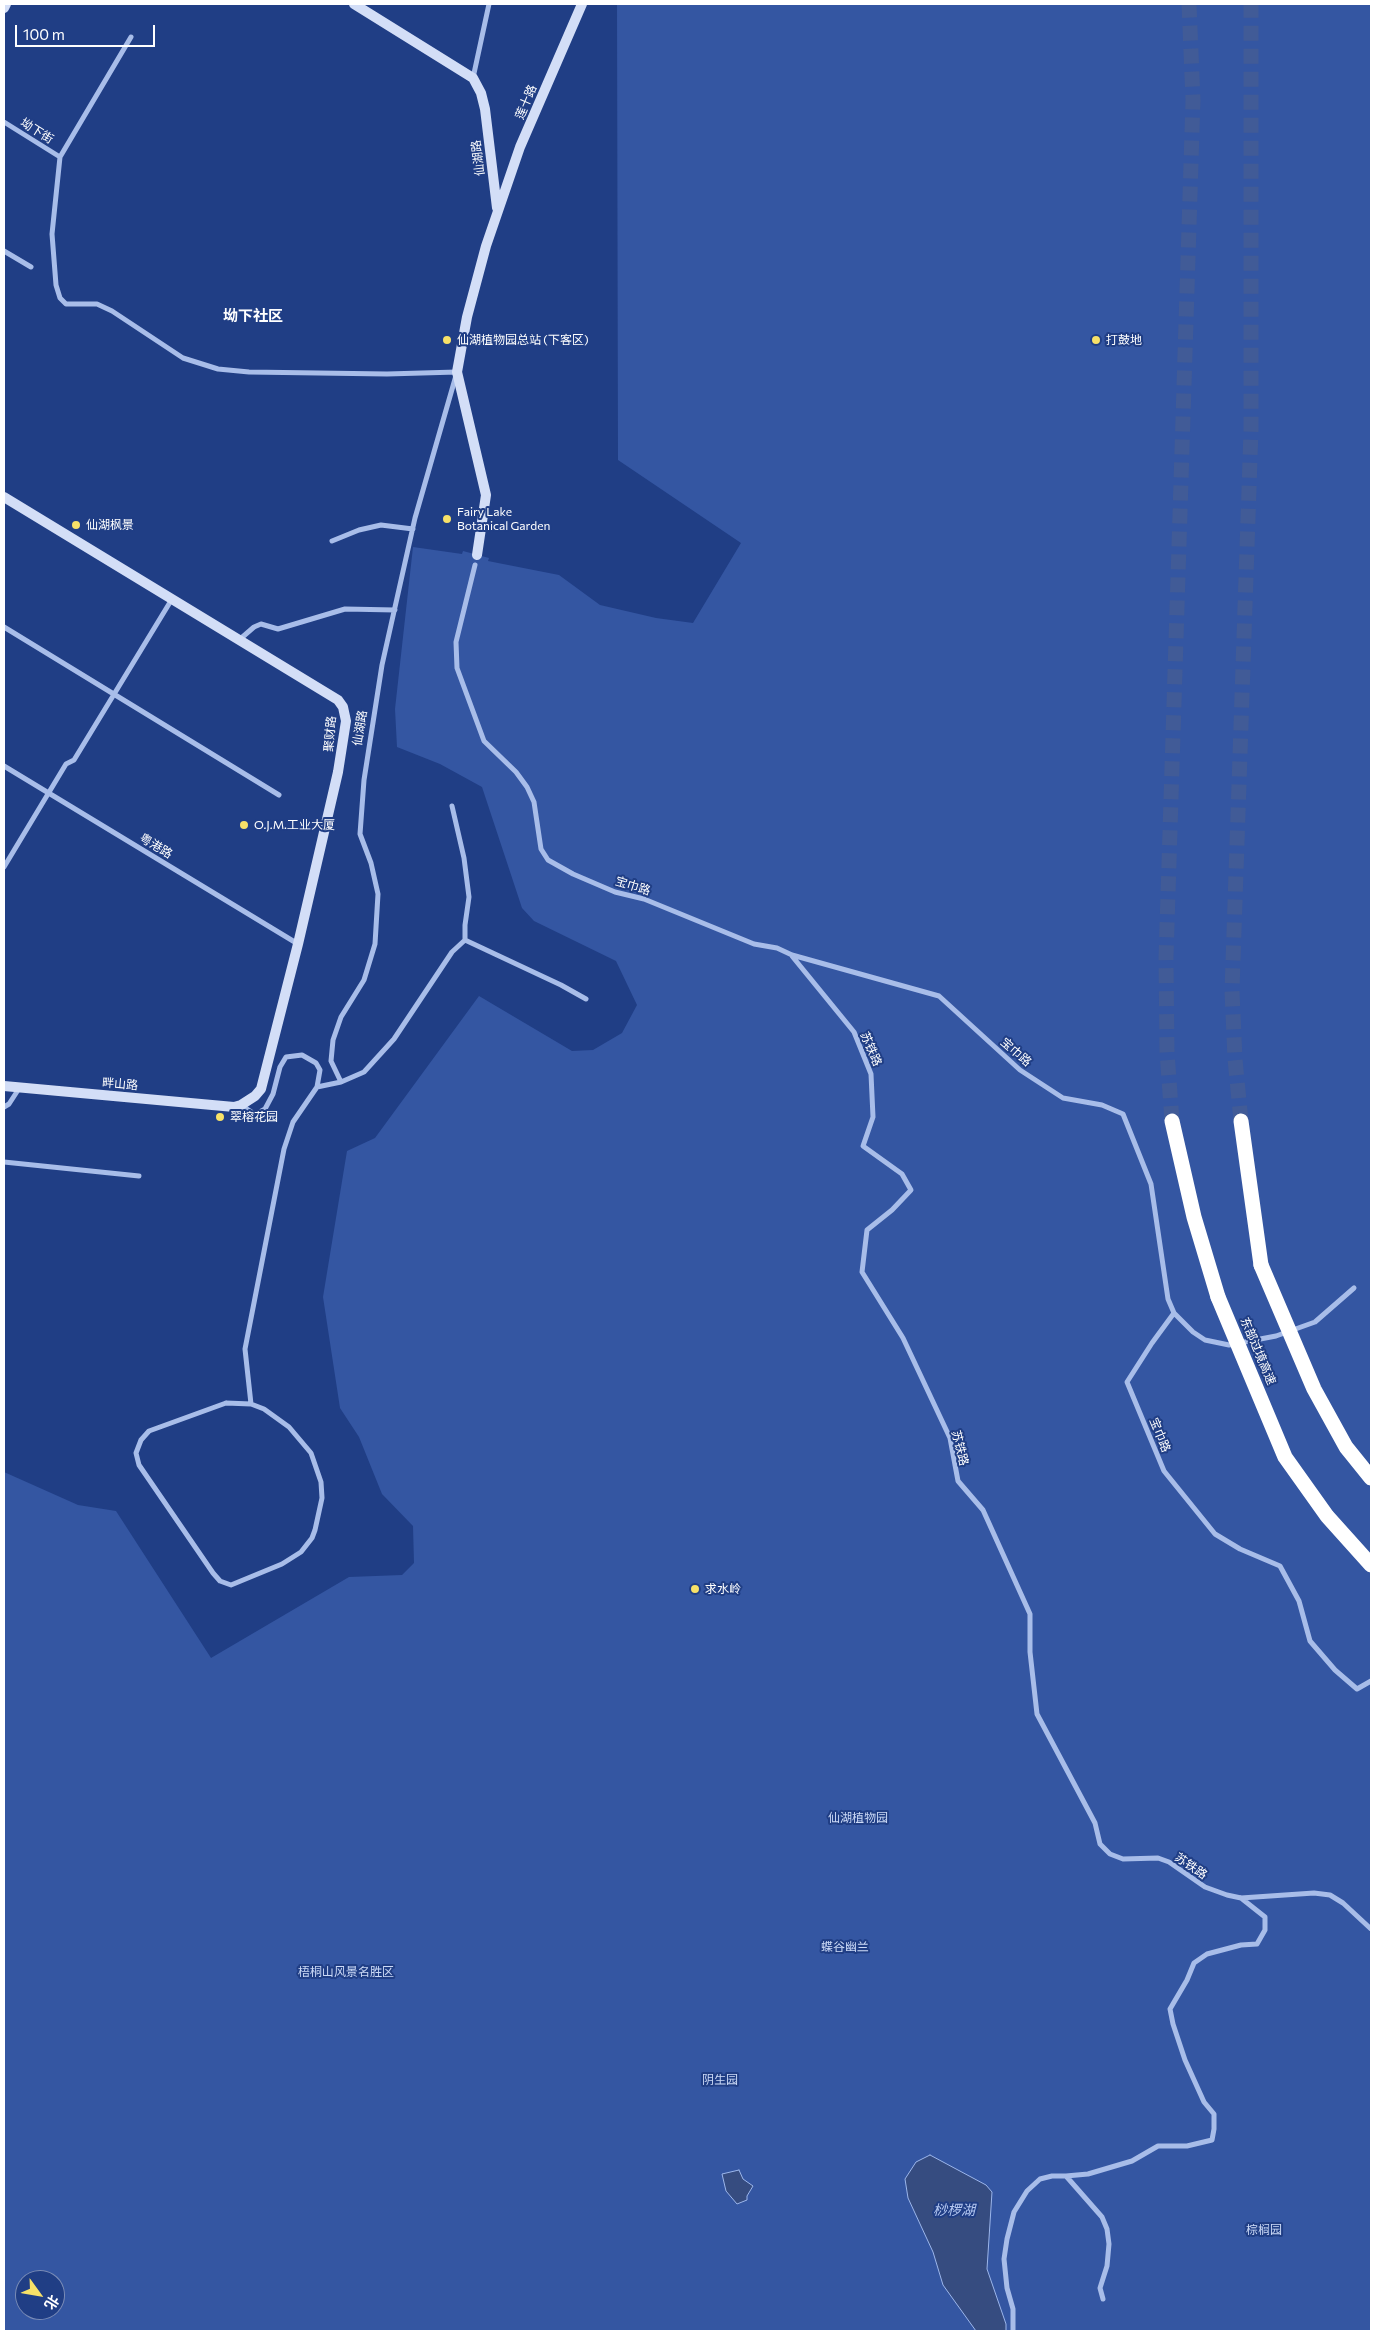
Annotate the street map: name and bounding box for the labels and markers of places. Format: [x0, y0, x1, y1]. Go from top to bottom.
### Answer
place label: 仙湖植物园总站 (下客区) [457, 333, 589, 347]
place label: 打鼓地 [1106, 333, 1142, 347]
marker: 仙湖植物园总站 (下客区) [441, 334, 453, 346]
marker: 打鼓地 [1090, 334, 1102, 346]
place label: Fairy Lake Botanical Garden [457, 505, 550, 533]
marker: Fairy Lake Botanical Garden [441, 513, 453, 525]
place label: 仙湖枫景 [86, 518, 134, 532]
marker: 仙湖枫景 [70, 519, 82, 531]
place label: O.J.M.工业大厦 [254, 818, 335, 832]
marker: O.J.M.工业大厦 [238, 819, 250, 831]
place label: 翠榕花园 [230, 1110, 278, 1124]
marker: 翠榕花园 [214, 1111, 226, 1123]
place label: 求水岭 [705, 1582, 741, 1596]
marker: 求水岭 [689, 1583, 701, 1595]

